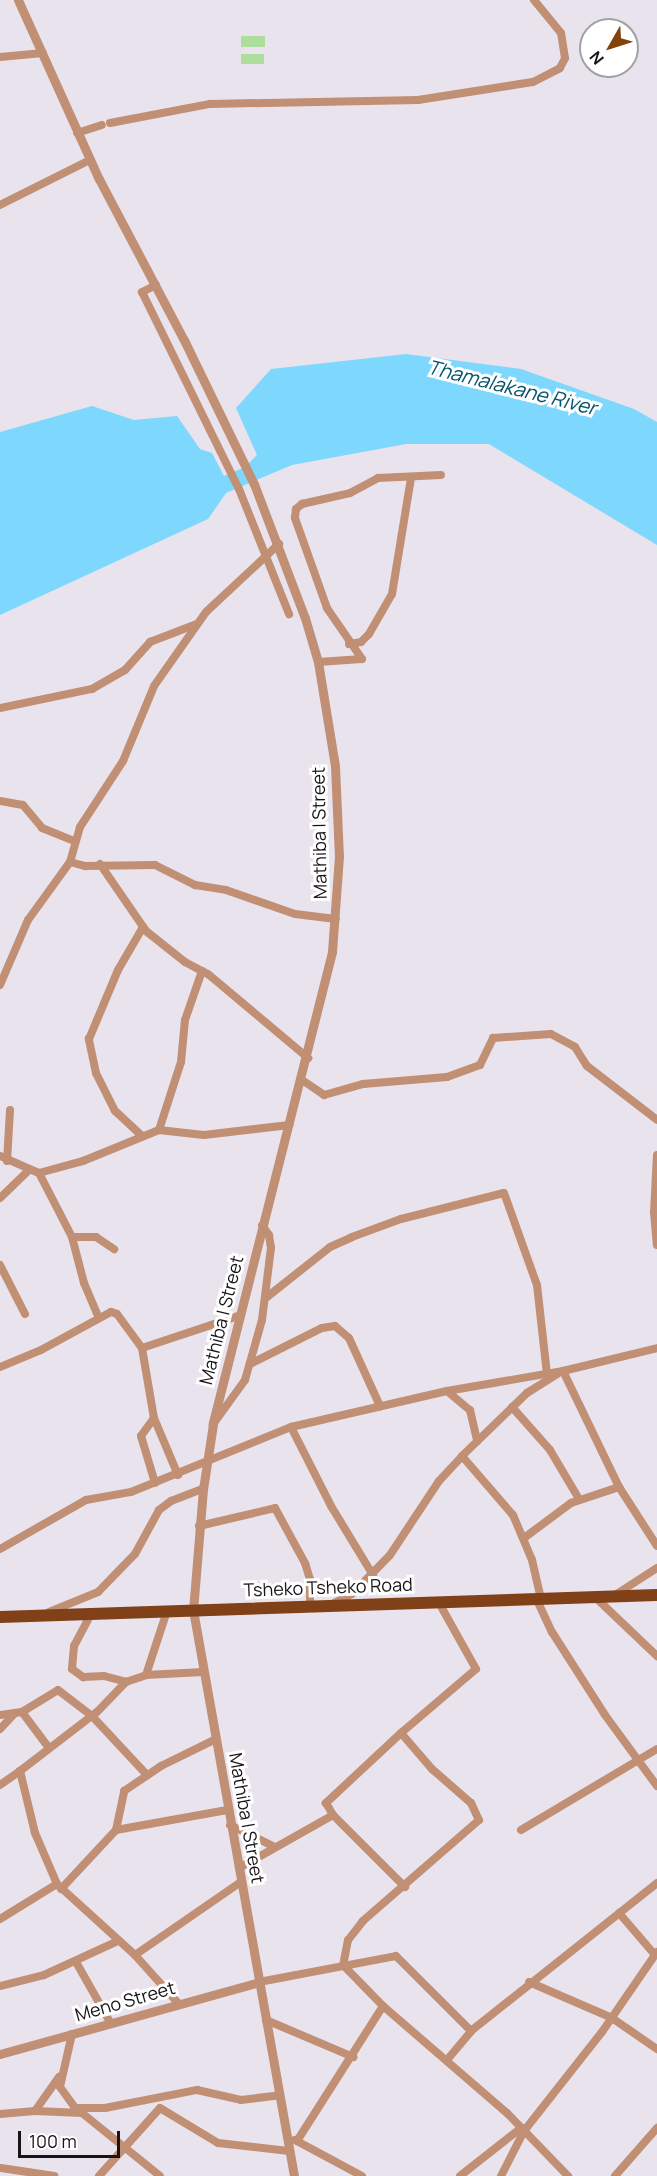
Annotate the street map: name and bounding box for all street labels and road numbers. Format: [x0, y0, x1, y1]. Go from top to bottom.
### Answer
street label: Mathiba I Street [307, 767, 331, 899]
street label: Mathiba I Street [195, 1253, 247, 1387]
street label: Tsheko Tsheko Road [243, 1573, 413, 1601]
street label: Mathiba I Street [225, 1751, 269, 1885]
street label: Meno Street [72, 1976, 178, 2026]

